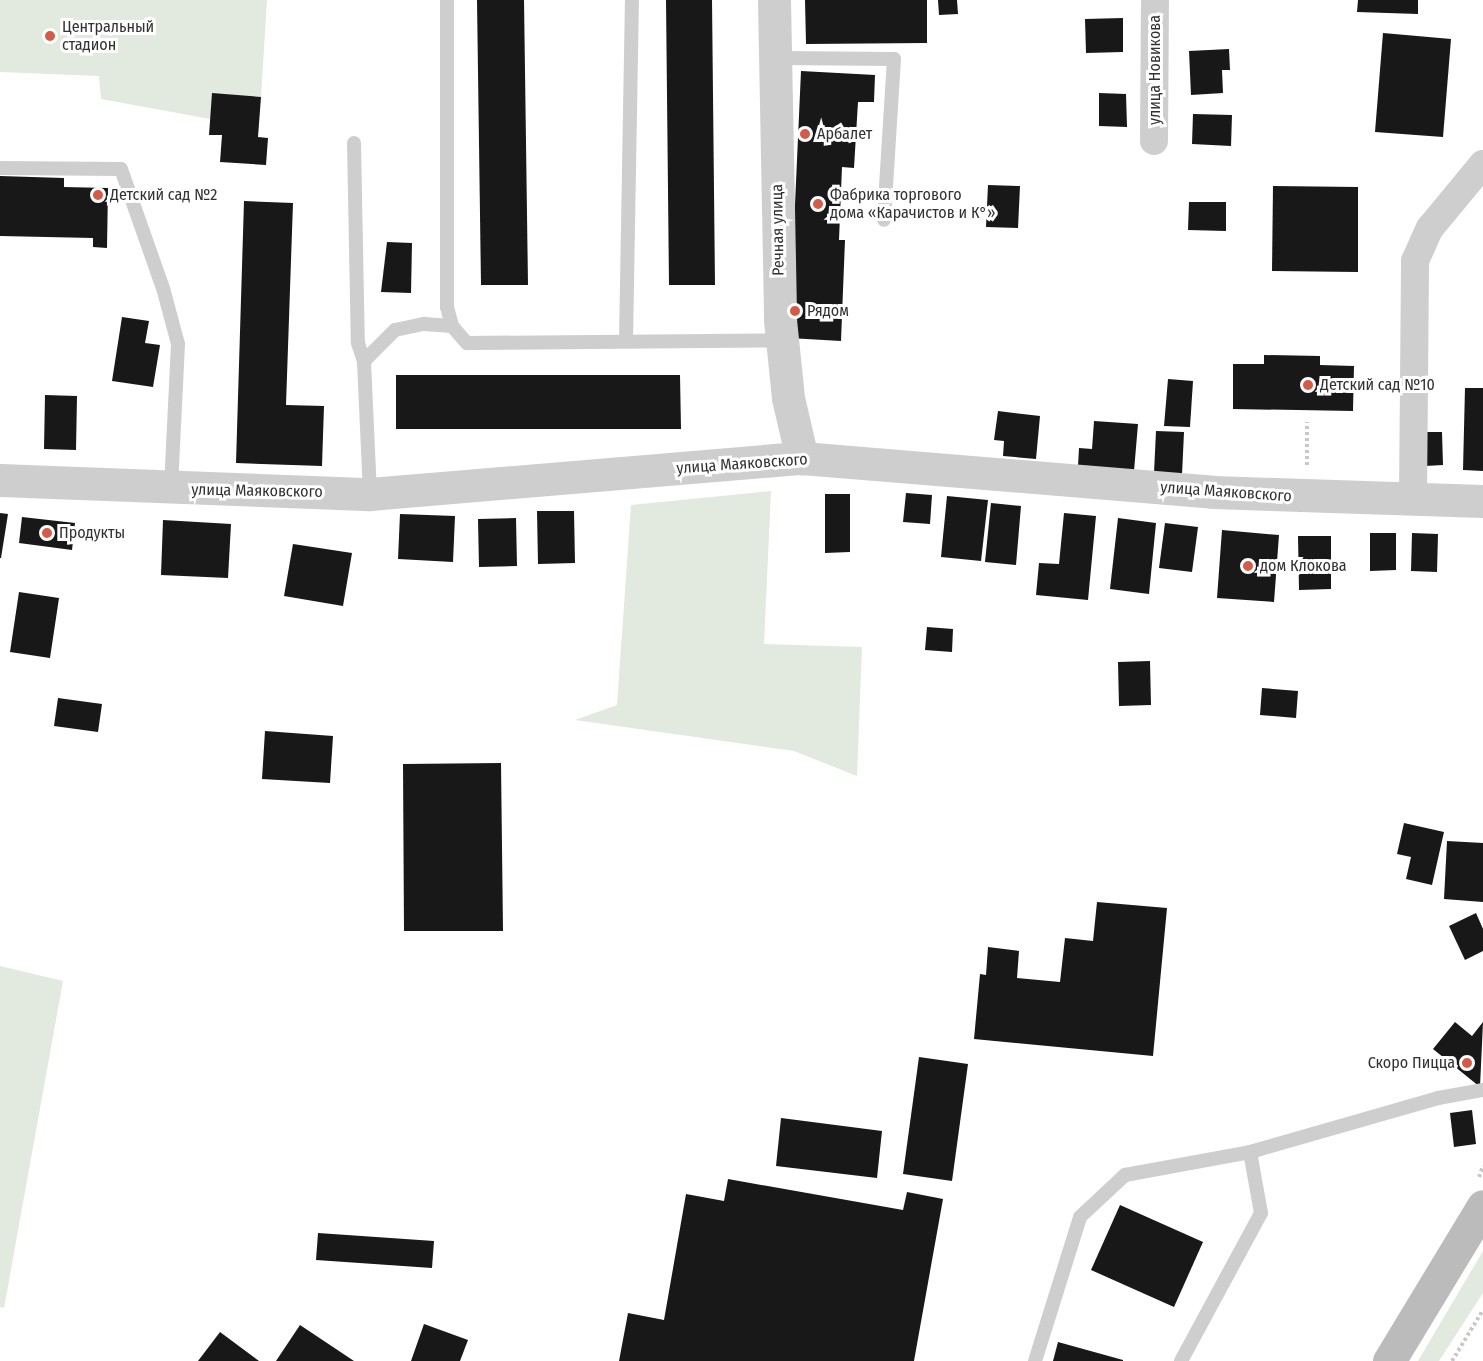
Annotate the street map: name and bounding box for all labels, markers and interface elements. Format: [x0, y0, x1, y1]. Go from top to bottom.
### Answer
street label: улица Новикова [1145, 15, 1165, 125]
place label: Центральный стадион [62, 17, 154, 55]
marker: Центральный стадион [43, 29, 57, 43]
place label: Арбалет [817, 124, 872, 144]
marker: Арбалет [798, 127, 812, 141]
street label: Речная улица [768, 184, 788, 276]
place label: Детский сад №2 [110, 185, 217, 205]
place label: Фабрика торгового дома «Карачистов и К°» [830, 185, 995, 223]
marker: Детский сад №2 [91, 188, 105, 202]
marker: Фабрика торгового дома «Карачистов и К°» [811, 197, 825, 211]
place label: Рядом [807, 301, 849, 321]
marker: Рядом [788, 304, 802, 318]
place label: Детский сад №10 [1320, 375, 1435, 395]
marker: Детский сад №10 [1301, 378, 1315, 392]
street label: улица Маяковского [676, 450, 808, 478]
street label: улица Маяковского [1160, 478, 1292, 506]
street label: улица Маяковского [191, 480, 323, 502]
place label: Продукты [59, 523, 125, 543]
marker: Продукты [40, 526, 54, 540]
place label: дом Клокова [1260, 556, 1347, 576]
marker: дом Клокова [1241, 559, 1255, 573]
place label: Скоро Пицца [1368, 1053, 1455, 1073]
marker: Скоро Пицца [1460, 1056, 1474, 1070]

